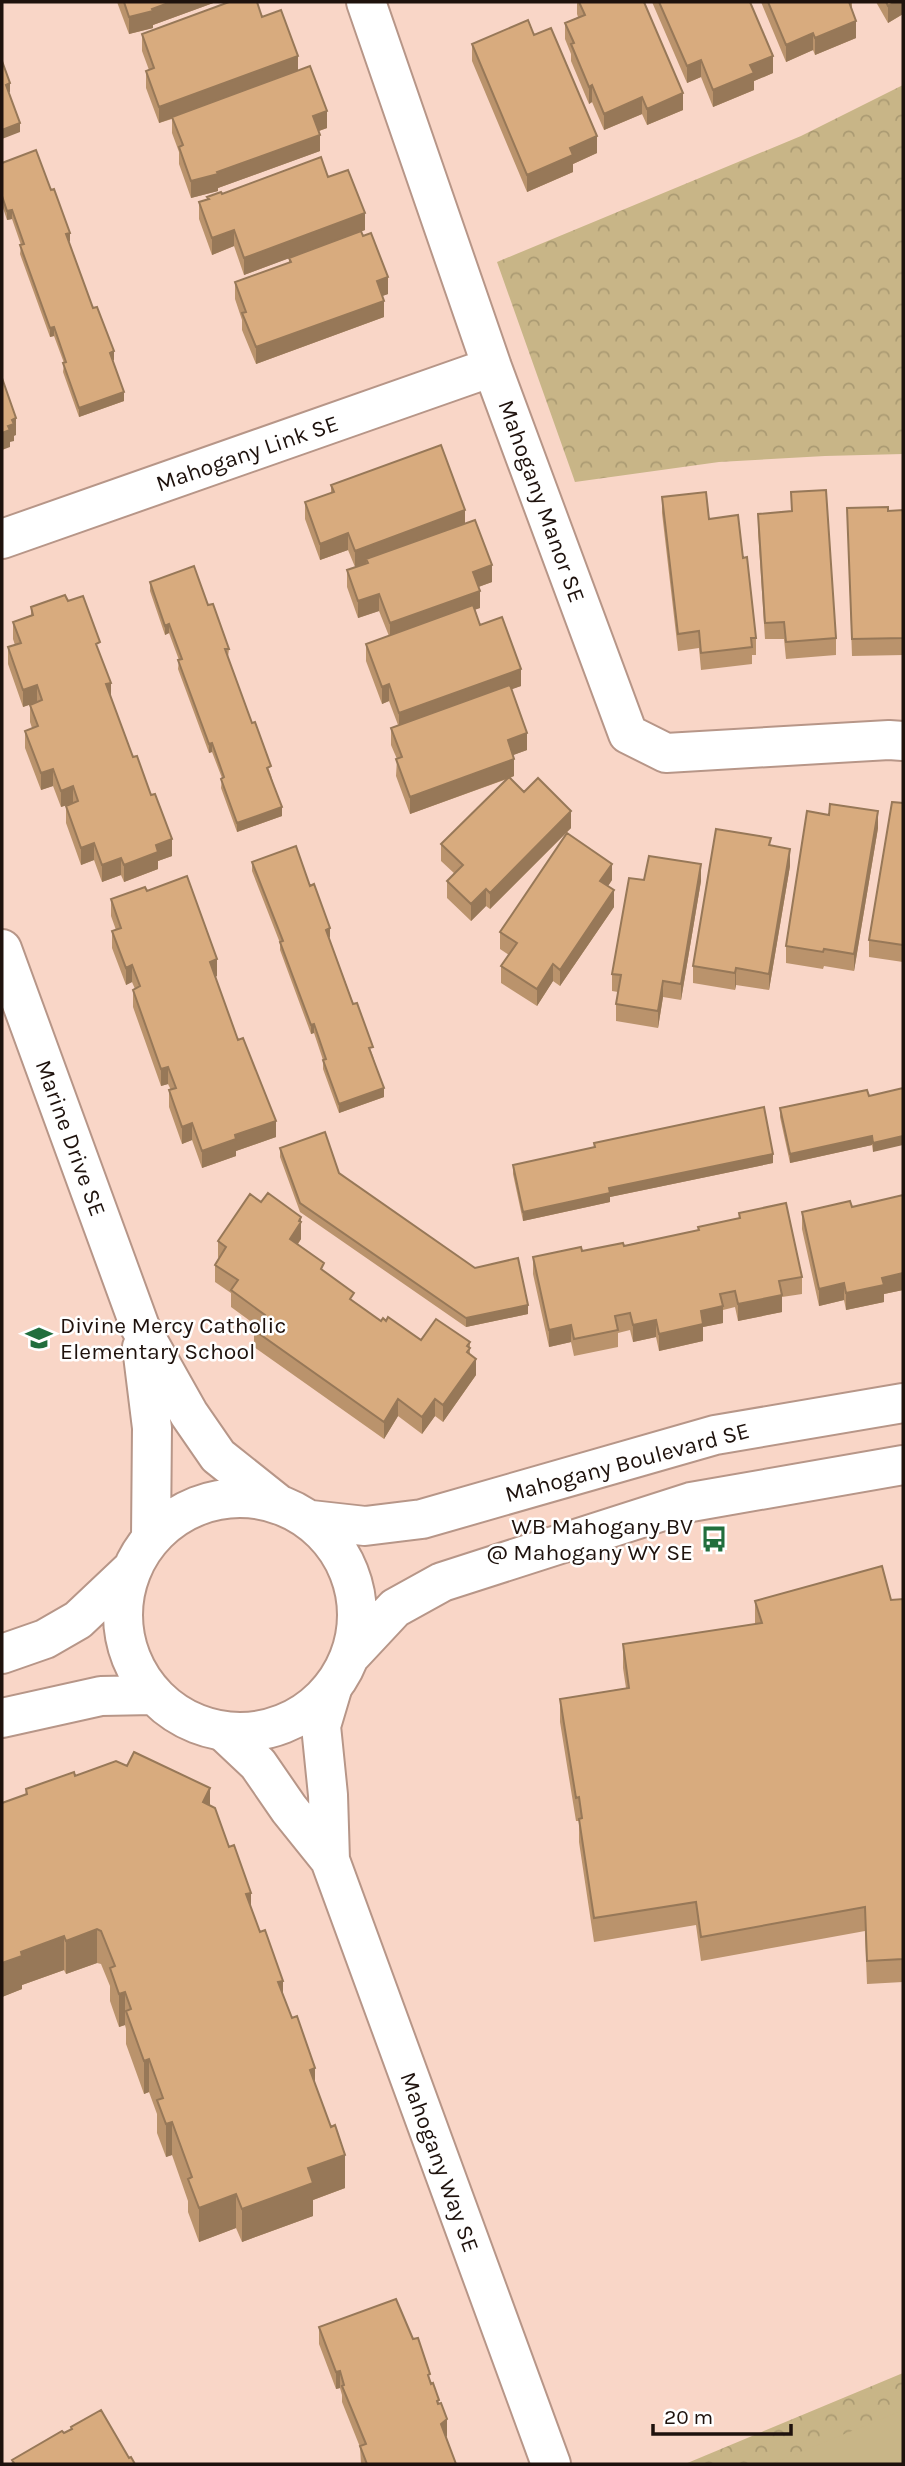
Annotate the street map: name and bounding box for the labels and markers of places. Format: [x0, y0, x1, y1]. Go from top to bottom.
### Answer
place label: Divine Mercy Catholic Elementary School [60, 1312, 286, 1365]
school or university icon: Divine Mercy Catholic Elementary School [24, 1323, 54, 1353]
place label: WB Mahogany BV @ Mahogany WY SE [486, 1513, 693, 1566]
bus stop icon: WB Mahogany BV @ Mahogany WY SE [699, 1524, 729, 1554]

